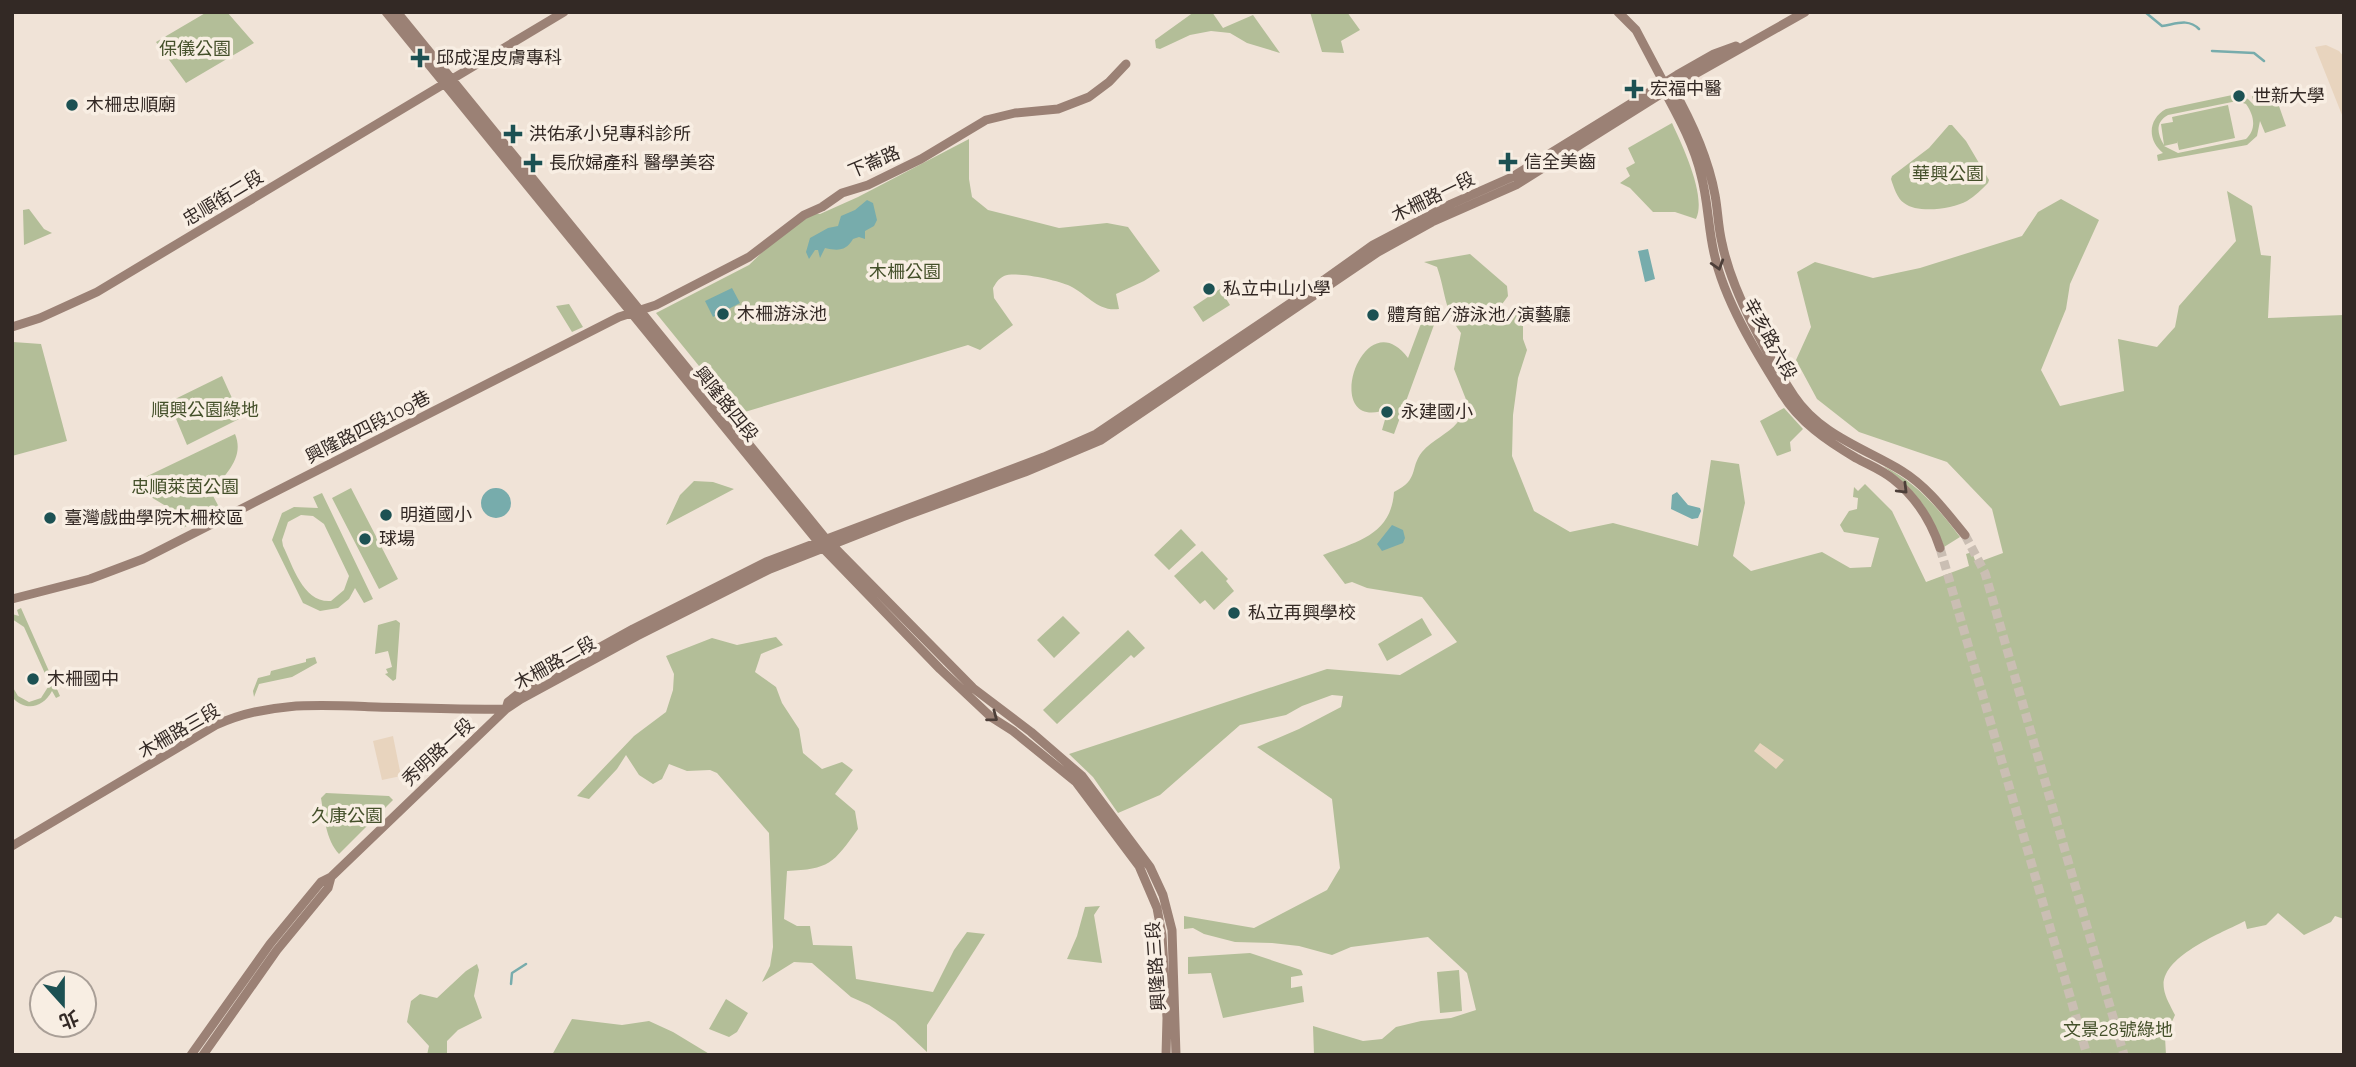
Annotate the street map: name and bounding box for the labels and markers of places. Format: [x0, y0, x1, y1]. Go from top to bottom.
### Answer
place label: 邱成湦皮膚專科 [436, 47, 562, 68]
marker: 邱成湦皮膚專科 [410, 48, 430, 68]
place label: 宏福中醫 [1650, 78, 1722, 99]
marker: 宏福中醫 [1624, 79, 1644, 99]
place label: 世新大學 [2253, 85, 2325, 106]
marker: 世新大學 [2231, 88, 2247, 104]
place label: 木柵忠順廟 [86, 94, 176, 115]
marker: 木柵忠順廟 [64, 97, 80, 113]
place label: 洪佑承小兒專科診所 [529, 123, 691, 144]
marker: 洪佑承小兒專科診所 [503, 124, 523, 144]
place label: 信全美齒 [1524, 151, 1596, 172]
place label: 長欣婦產科 醫學美容 [549, 152, 716, 173]
marker: 信全美齒 [1498, 152, 1518, 172]
marker: 長欣婦產科 醫學美容 [523, 153, 543, 173]
place label: 私立中山小學 [1223, 278, 1331, 299]
marker: 私立中山小學 [1201, 281, 1217, 297]
place label: 木柵游泳池 [737, 303, 827, 324]
place label: 體育館/游泳池/演藝廳 [1387, 304, 1571, 325]
marker: 木柵游泳池 [715, 306, 731, 322]
marker: 體育館/游泳池/演藝廳 [1365, 307, 1381, 323]
place label: 永建國小 [1401, 401, 1473, 422]
marker: 永建國小 [1379, 404, 1395, 420]
place label: 明道國小 [400, 504, 472, 525]
place label: 臺灣戲曲學院木柵校區 [64, 507, 244, 528]
marker: 明道國小 [378, 507, 394, 523]
marker: 臺灣戲曲學院木柵校區 [42, 510, 58, 526]
place label: 球場 [379, 528, 415, 549]
marker: 球場 [357, 531, 373, 547]
place label: 私立再興學校 [1248, 602, 1356, 623]
marker: 私立再興學校 [1226, 605, 1242, 621]
place label: 木柵國中 [47, 668, 119, 689]
marker: 木柵國中 [25, 671, 41, 687]

